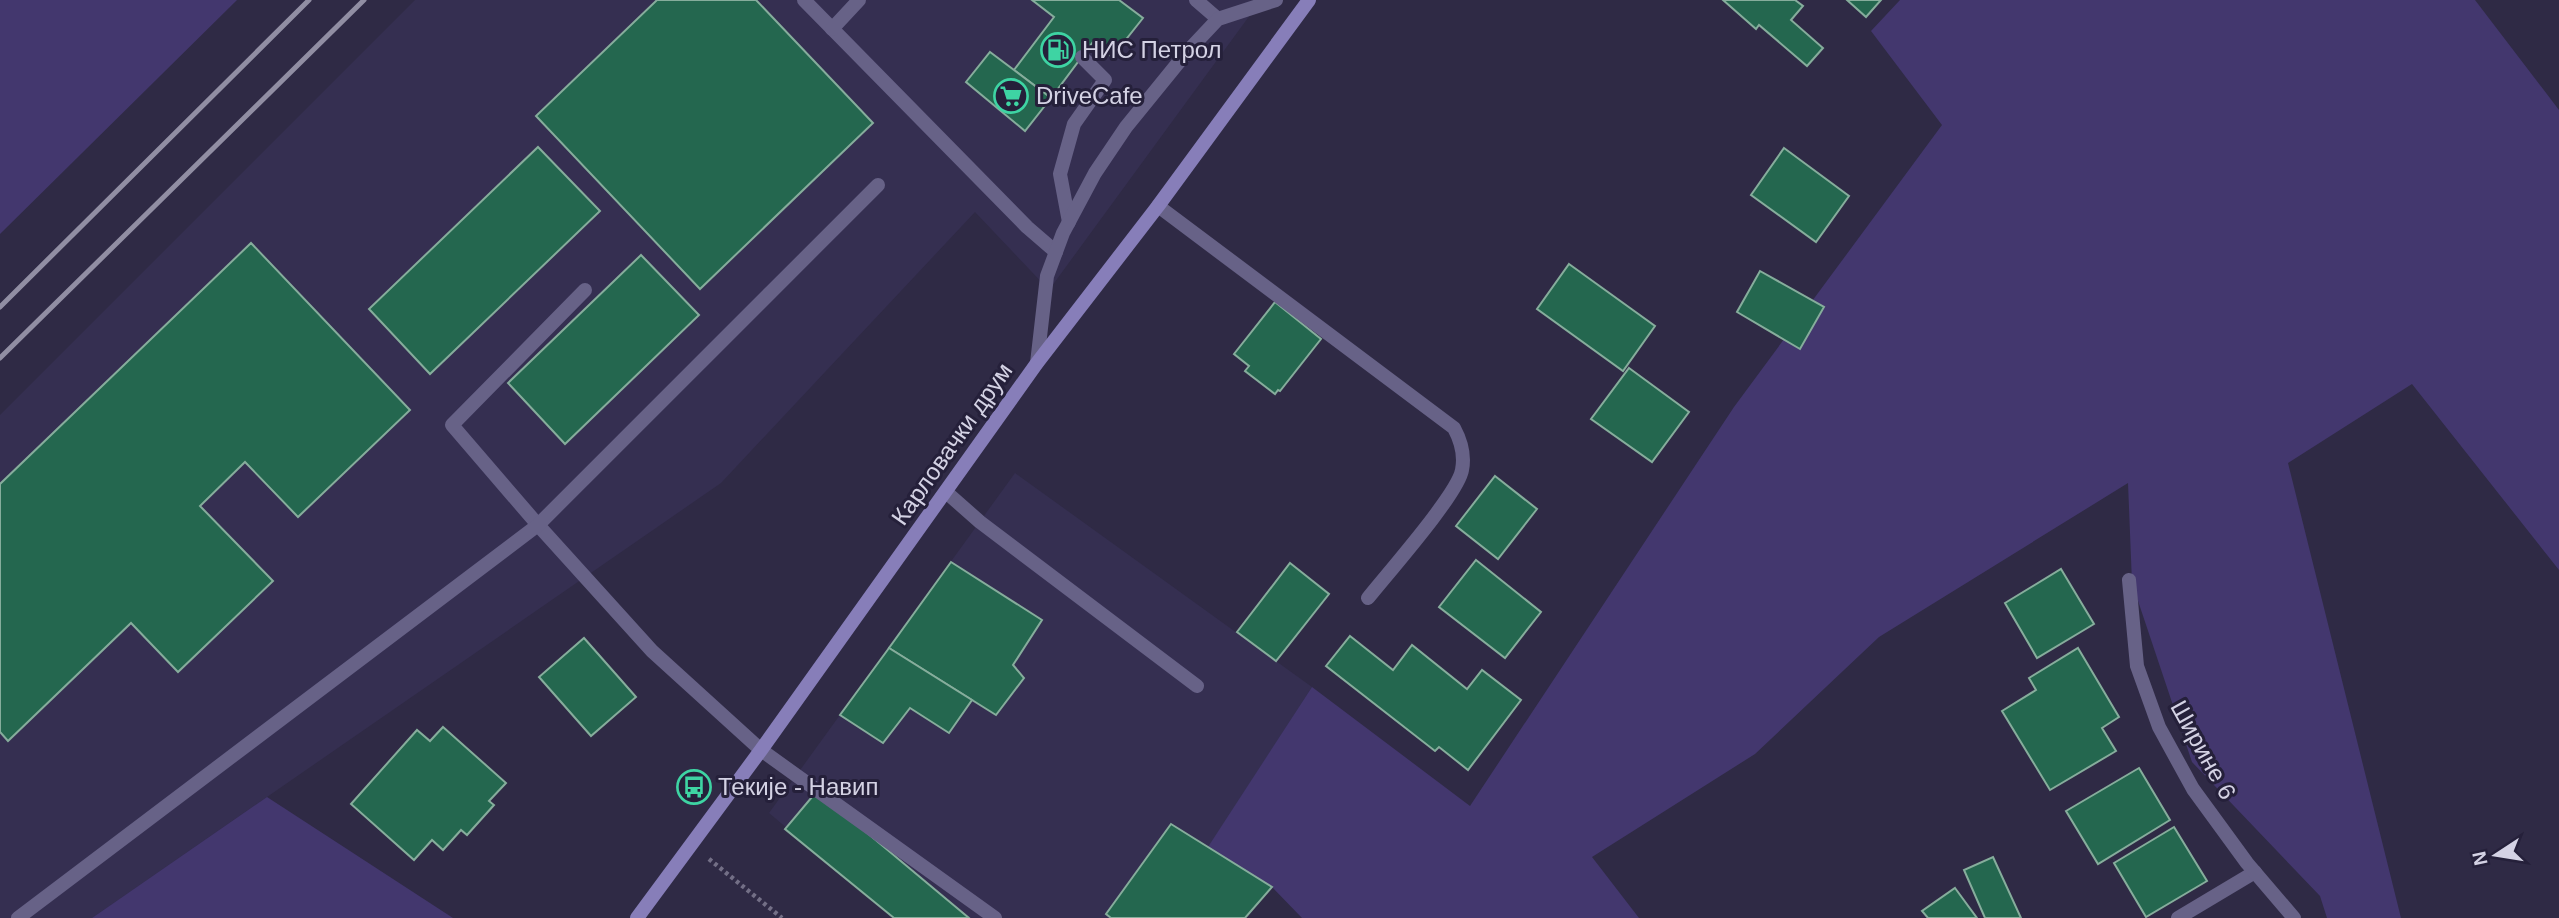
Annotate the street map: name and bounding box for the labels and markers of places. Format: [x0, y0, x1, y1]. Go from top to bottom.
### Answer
fuel station icon: НИС Петрол [1039, 31, 1077, 69]
place label: НИС Петрол [1082, 36, 1222, 63]
supermarket icon: DriveCafe [992, 77, 1030, 115]
place label: DriveCafe [1036, 82, 1143, 109]
bus stop icon: Текије - Навип [675, 768, 713, 806]
place label: Текије - Навип [718, 773, 878, 800]

